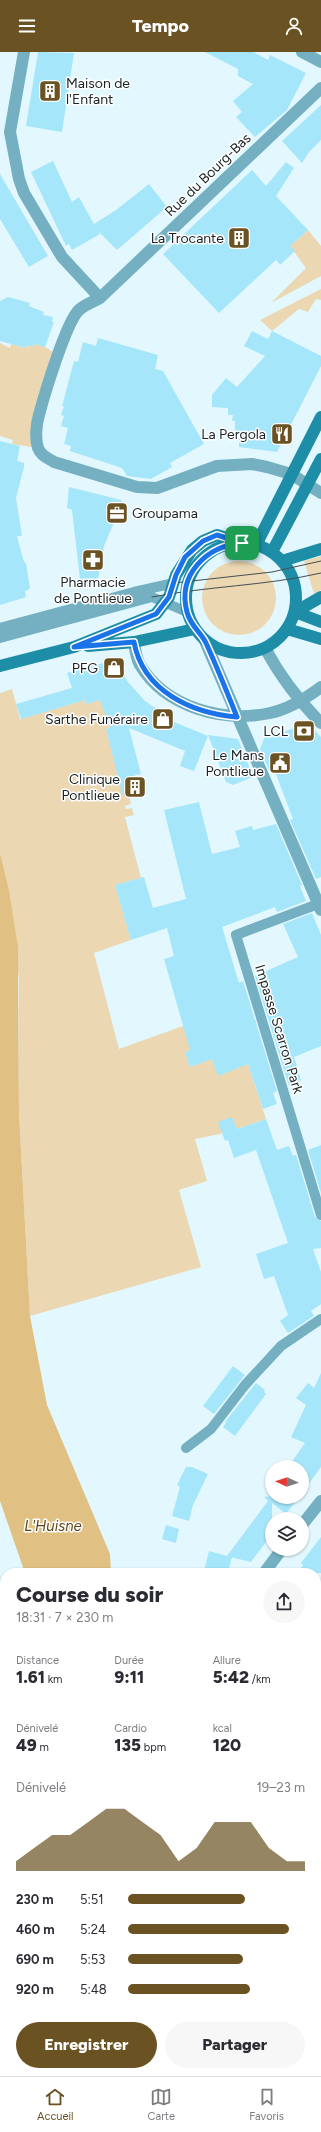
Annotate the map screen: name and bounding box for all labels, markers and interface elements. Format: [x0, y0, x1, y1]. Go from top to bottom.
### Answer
icon: menu [16, 15, 38, 37]
text: Tempo [132, 15, 189, 37]
icon: person [283, 15, 305, 37]
place label: Maison de l'Enfant [66, 75, 130, 108]
building icon: Maison de l'Enfant [37, 78, 63, 104]
street label: Rue du Bourg-Bas [162, 130, 254, 220]
building icon: La Trocante [226, 225, 252, 251]
place label: La Trocante [151, 230, 224, 247]
restaurant icon: La Pergola [269, 421, 295, 447]
place label: La Pergola [201, 426, 266, 443]
office icon: Groupama [104, 500, 130, 526]
place label: Groupama [132, 505, 198, 522]
pin [225, 526, 259, 560]
icon: arrive [231, 532, 253, 554]
pharmacy icon: Pharmacie de Pontlieue [80, 547, 106, 573]
place label: Pharmacie de Pontlieue [54, 574, 132, 607]
shop icon: PFG [101, 655, 127, 681]
place label: PFG [72, 660, 98, 677]
shop icon: Sarthe Funéraire [150, 706, 176, 732]
place label: Sarthe Funéraire [45, 711, 148, 728]
bank icon: LCL [291, 718, 317, 744]
place label: LCL [263, 723, 289, 740]
place label: Le Mans Pontlieue [205, 747, 264, 780]
public building icon: Le Mans Pontlieue [267, 750, 293, 776]
place label: Clinique Pontlieue [61, 771, 120, 804]
building icon: Clinique Pontlieue [122, 774, 148, 800]
street label: Impasse Scarron Park [251, 962, 307, 1096]
north arrow [265, 1460, 309, 1504]
map controls [265, 1460, 309, 1556]
button: layers [265, 1512, 309, 1556]
water label: L'Huisne [24, 1517, 82, 1535]
text: Course du soir [16, 1581, 163, 1608]
button: share [263, 1581, 305, 1623]
text: 18:31 · 7 × 230 m [16, 1610, 113, 1625]
text: Distance [16, 1654, 59, 1667]
text: Durée [114, 1654, 144, 1667]
text: Allure [213, 1654, 241, 1667]
text: 1.61 [16, 1667, 45, 1687]
text: 9:11 [114, 1667, 144, 1687]
text: 5:42 [213, 1667, 249, 1687]
text: km [45, 1673, 62, 1686]
text: /km [249, 1673, 271, 1686]
text: Dénivelé [16, 1722, 58, 1735]
text: Cardio [114, 1722, 147, 1735]
text: kcal [213, 1722, 232, 1735]
text: 49 [16, 1735, 37, 1755]
text: 135 [114, 1735, 141, 1755]
text: 120 [213, 1735, 241, 1755]
text: m [37, 1741, 49, 1754]
text: bpm [141, 1741, 166, 1754]
text: Dénivelé [16, 1780, 66, 1795]
text: 19–23 m [257, 1780, 305, 1795]
text: 230 m [16, 1892, 54, 1907]
text: 5:51 [80, 1892, 104, 1907]
text: 460 m [16, 1922, 55, 1937]
text: 5:24 [80, 1922, 106, 1937]
text: 690 m [16, 1952, 54, 1967]
text: 5:53 [80, 1952, 105, 1967]
text: 920 m [16, 1982, 54, 1997]
text: 5:48 [80, 1982, 107, 1997]
button: Enregistrer [16, 2022, 157, 2068]
button: Partager [165, 2022, 305, 2068]
tab: Accueil [37, 2086, 73, 2123]
tab: Carte [148, 2086, 175, 2123]
tab: Favoris [249, 2086, 284, 2123]

